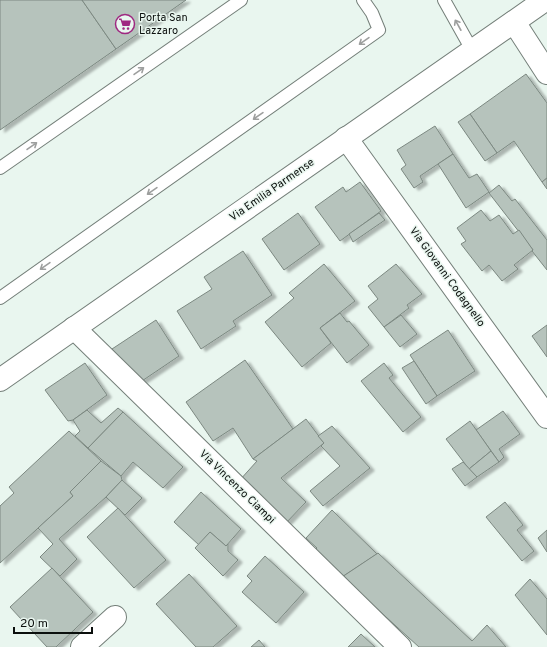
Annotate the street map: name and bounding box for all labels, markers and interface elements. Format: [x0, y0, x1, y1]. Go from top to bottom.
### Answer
place label: Porta San Lazzaro [139, 11, 188, 38]
supermarket icon: Porta San Lazzaro [114, 13, 136, 35]
one-way arrow [454, 19, 462, 31]
one-way arrow [359, 37, 370, 45]
one-way arrow [133, 67, 144, 75]
one-way arrow [253, 112, 264, 120]
one-way arrow [26, 142, 37, 150]
street label: Via Emilia Parmense [227, 155, 317, 225]
one-way arrow [146, 187, 157, 195]
street label: Via Giovanni Codagnello [406, 224, 488, 330]
one-way arrow [40, 262, 51, 270]
street label: Via Vincenzo Ciampi [196, 447, 278, 527]
scale bar [14, 609, 92, 635]
text: 20 m [20, 616, 48, 632]

